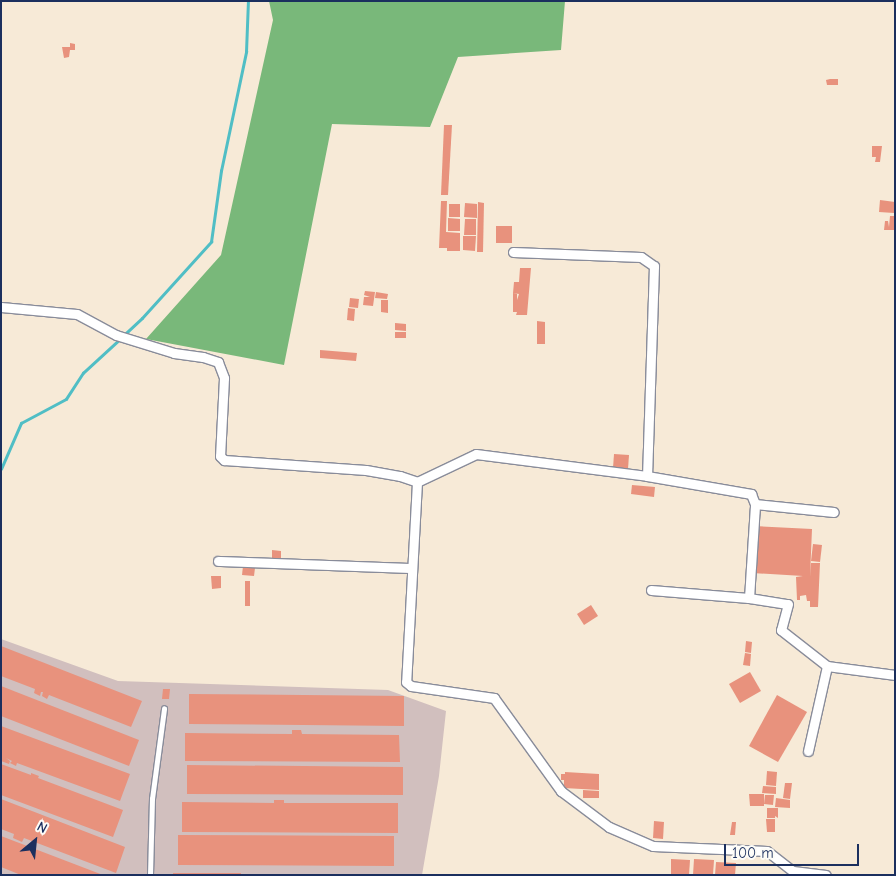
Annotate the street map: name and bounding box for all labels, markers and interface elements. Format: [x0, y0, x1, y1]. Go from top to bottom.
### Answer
north arrow [10, 816, 60, 866]
text: N [34, 818, 50, 837]
scale bar [726, 834, 861, 866]
text: 100 m [732, 844, 774, 862]

